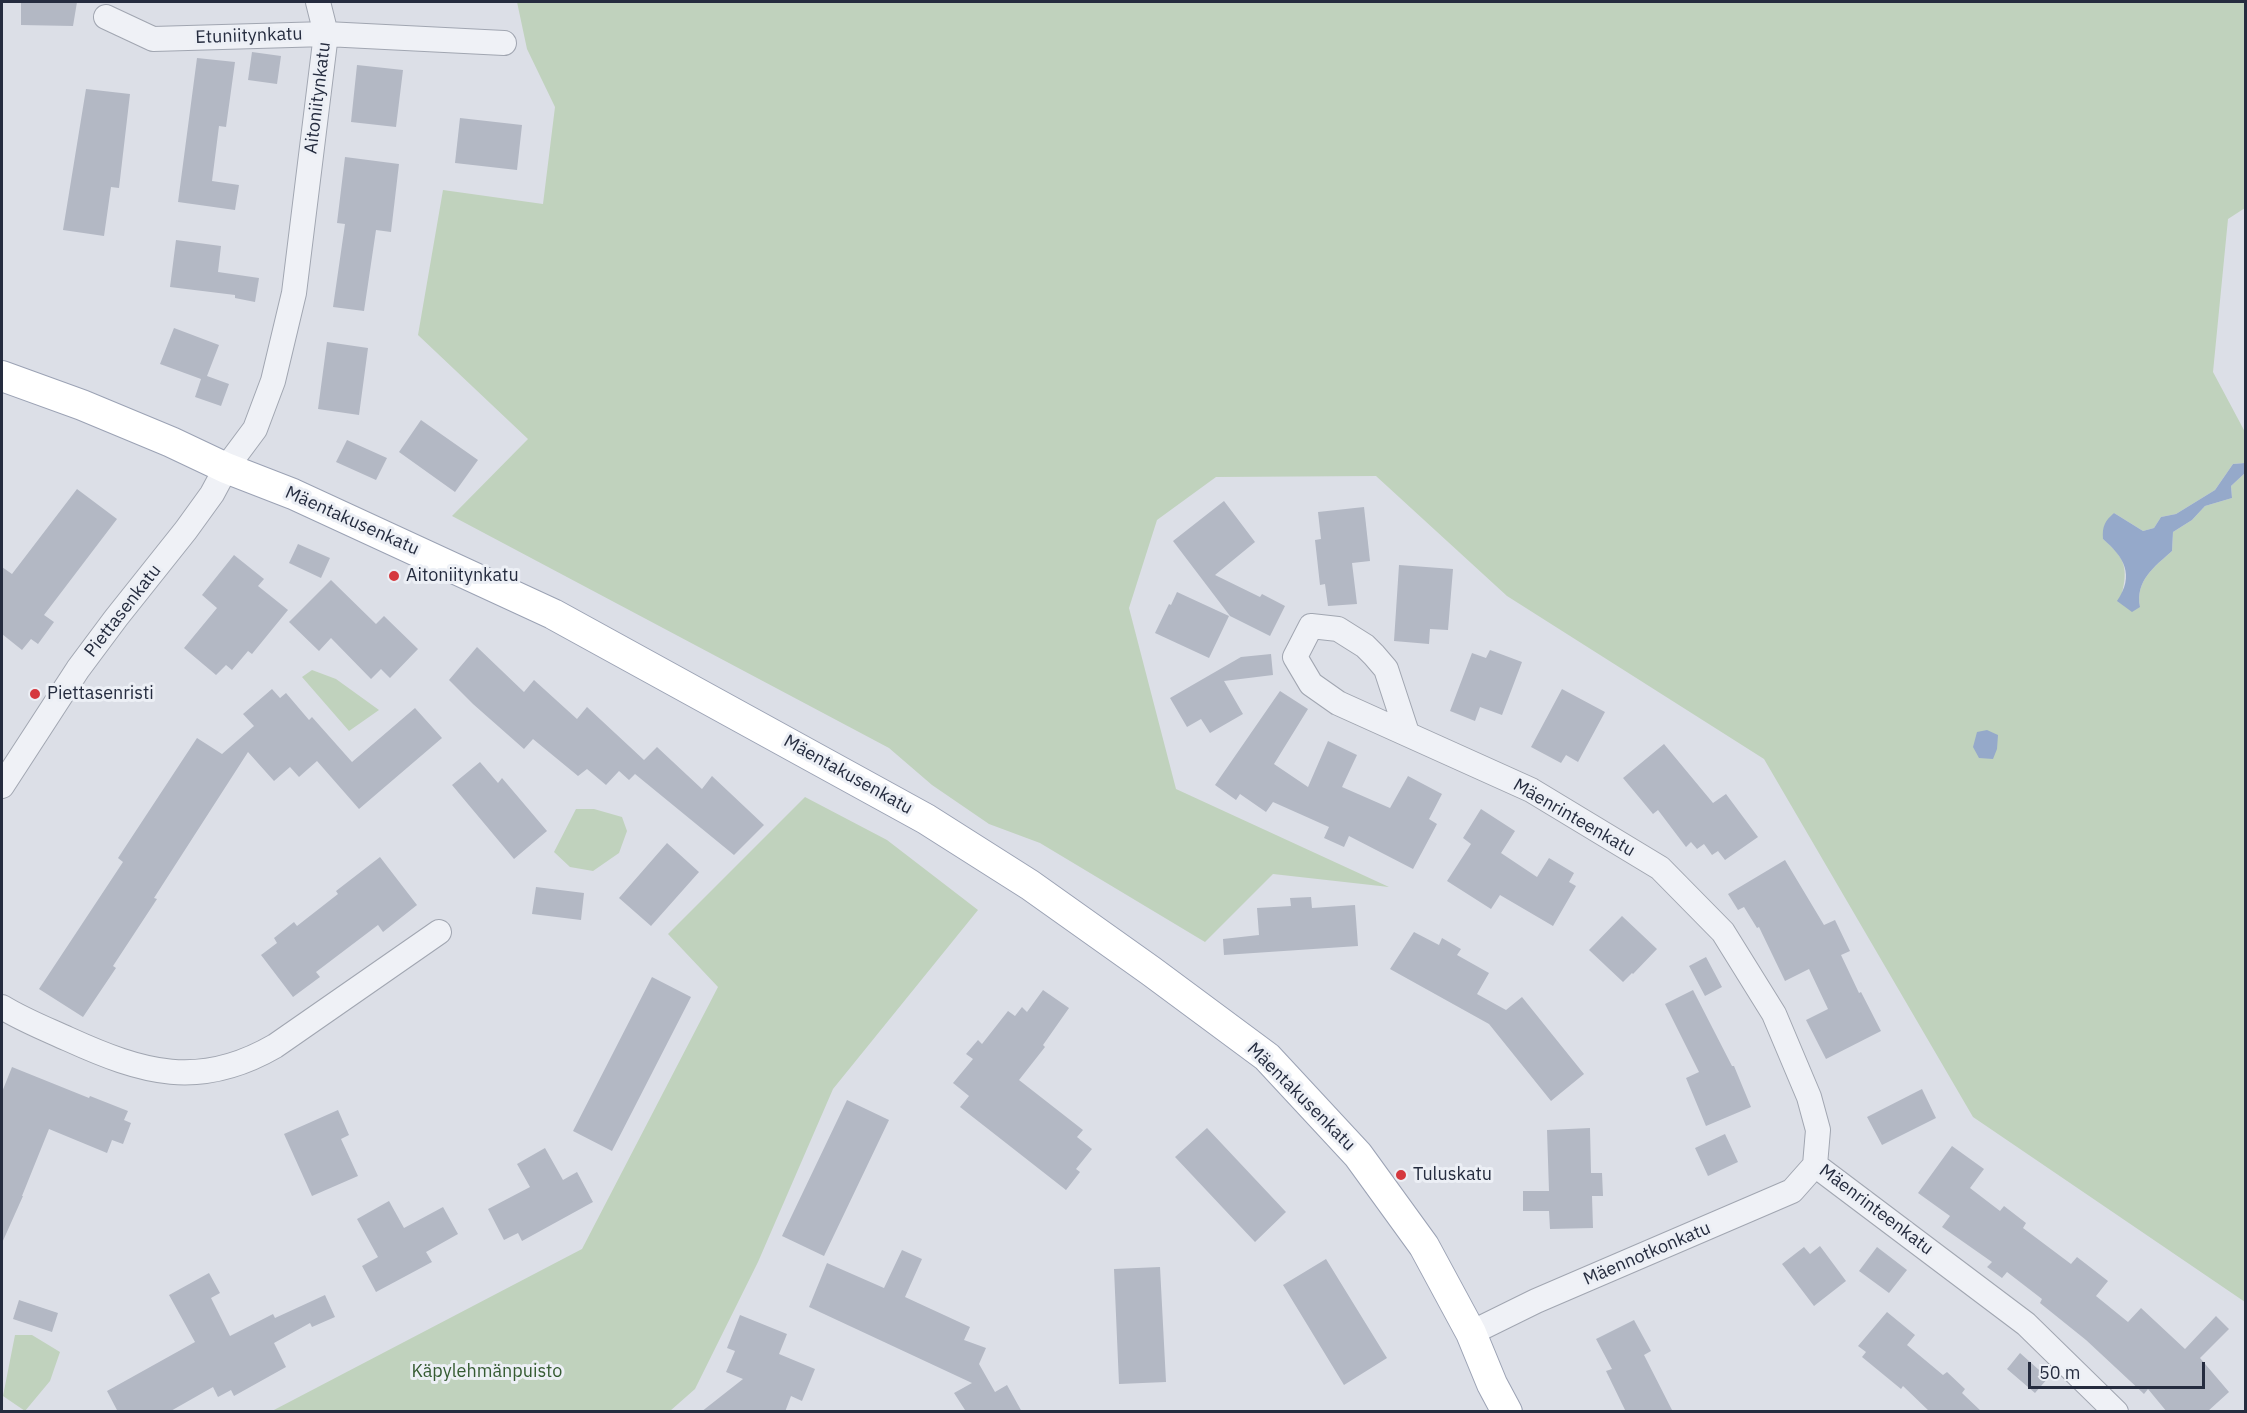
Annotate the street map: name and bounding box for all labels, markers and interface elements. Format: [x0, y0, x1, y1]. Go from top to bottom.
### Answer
street label: Etuniitynkatu [195, 23, 303, 49]
street label: Aitoniitynkatu [300, 41, 336, 155]
street label: Mäentakusenkatu [282, 482, 422, 560]
street label: Piettasenkatu [80, 560, 166, 662]
place label: Aitoniitynkatu [406, 565, 519, 587]
marker: Aitoniitynkatu [387, 569, 401, 583]
place label: Piettasenristi [47, 683, 154, 705]
marker: Piettasenristi [28, 687, 42, 701]
street label: Mäentakusenkatu [780, 731, 916, 819]
street label: Mäenrinteenkatu [1509, 774, 1639, 862]
street label: Mäentakusenkatu [1242, 1038, 1360, 1156]
street label: Mäenrinteenkatu [1815, 1160, 1937, 1260]
place label: Tuluskatu [1413, 1164, 1492, 1186]
marker: Tuluskatu [1394, 1168, 1408, 1182]
street label: Mäennotkonkatu [1580, 1217, 1714, 1291]
scale bar [2031, 1350, 2208, 1388]
park label: Käpylehmänpuisto [412, 1361, 562, 1383]
text: 50 m [2039, 1361, 2081, 1384]

